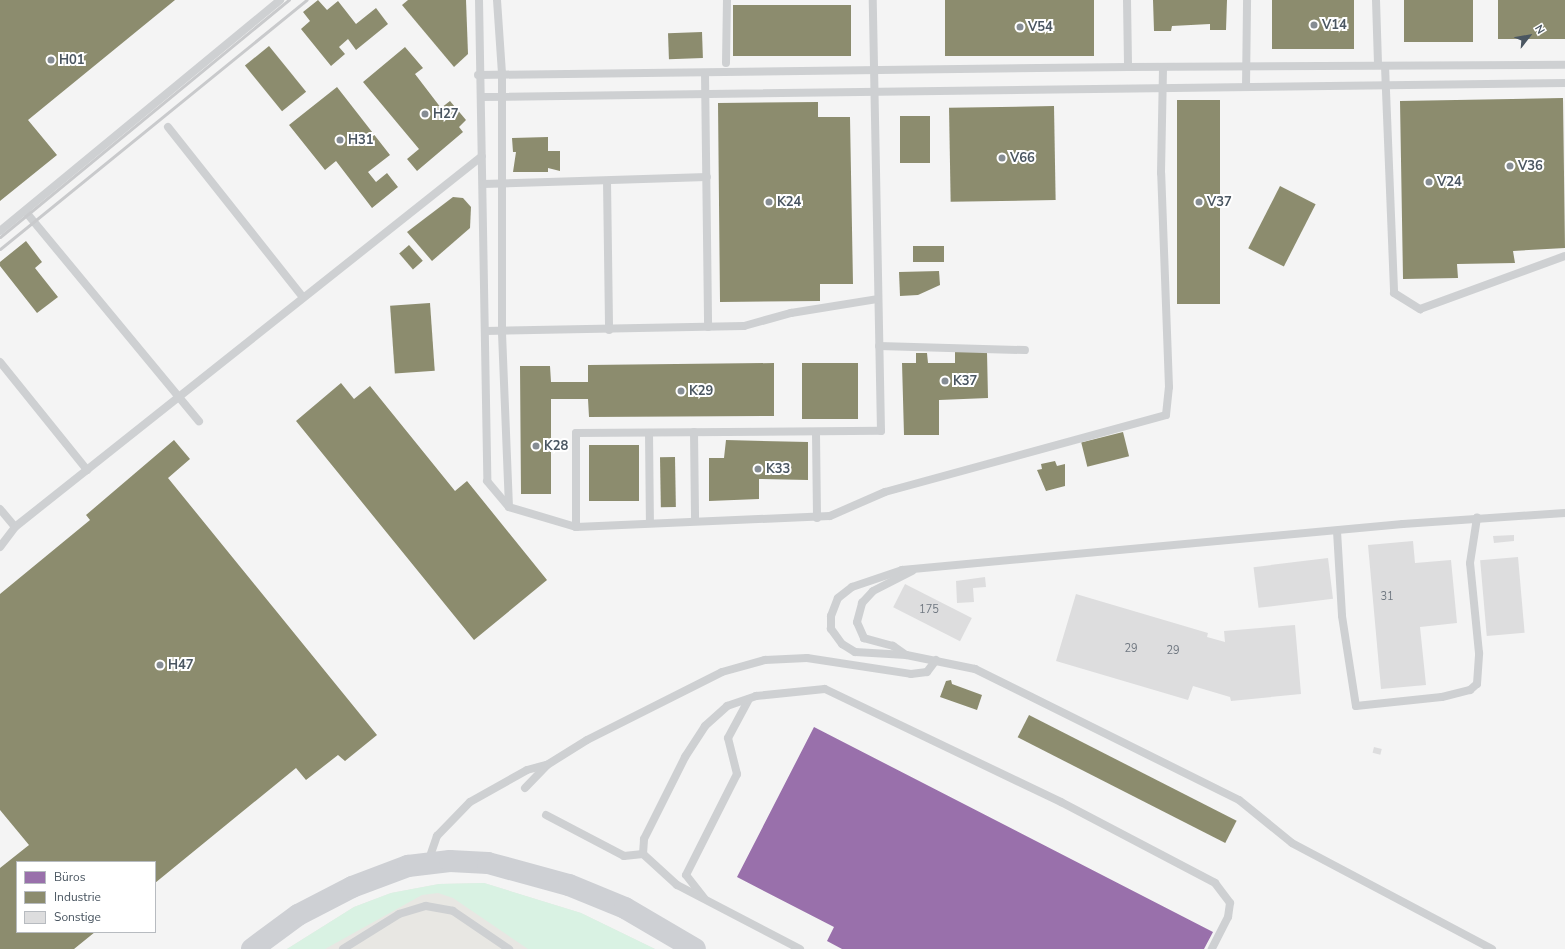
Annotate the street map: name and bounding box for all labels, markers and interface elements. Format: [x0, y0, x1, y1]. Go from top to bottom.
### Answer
north arrow [1509, 16, 1549, 56]
place label: V14 [1322, 17, 1347, 33]
place label: V54 [1028, 19, 1053, 35]
marker: V14 [1309, 20, 1319, 30]
marker: V54 [1015, 22, 1025, 32]
text: N [1531, 22, 1548, 37]
place label: H01 [59, 52, 85, 68]
marker: H01 [46, 55, 56, 65]
place label: H27 [433, 106, 459, 122]
marker: H27 [420, 109, 430, 119]
place label: H31 [348, 132, 374, 148]
marker: H31 [335, 135, 345, 145]
place label: V66 [1010, 150, 1035, 166]
marker: V66 [997, 153, 1007, 163]
place label: V36 [1518, 158, 1543, 174]
marker: V36 [1505, 161, 1515, 171]
place label: V24 [1437, 174, 1462, 190]
marker: V24 [1424, 177, 1434, 187]
place label: K24 [777, 194, 801, 210]
place label: V37 [1207, 194, 1232, 210]
marker: K24 [764, 197, 774, 207]
marker: V37 [1194, 197, 1204, 207]
place label: K37 [953, 373, 977, 389]
marker: K37 [940, 376, 950, 386]
place label: K29 [689, 383, 713, 399]
marker: K29 [676, 386, 686, 396]
place label: K28 [544, 438, 568, 454]
marker: K28 [531, 441, 541, 451]
place label: K33 [766, 461, 790, 477]
marker: K33 [753, 464, 763, 474]
house number: 31 [1380, 590, 1394, 604]
house number: 175 [919, 603, 939, 617]
house number: 29 [1124, 642, 1138, 656]
house number: 29 [1166, 644, 1180, 658]
place label: H47 [168, 657, 194, 673]
marker: H47 [155, 660, 165, 670]
legend [16, 861, 156, 933]
text: Büros [54, 869, 86, 885]
text: Industrie [54, 889, 101, 905]
text: Sonstige [54, 909, 101, 925]

